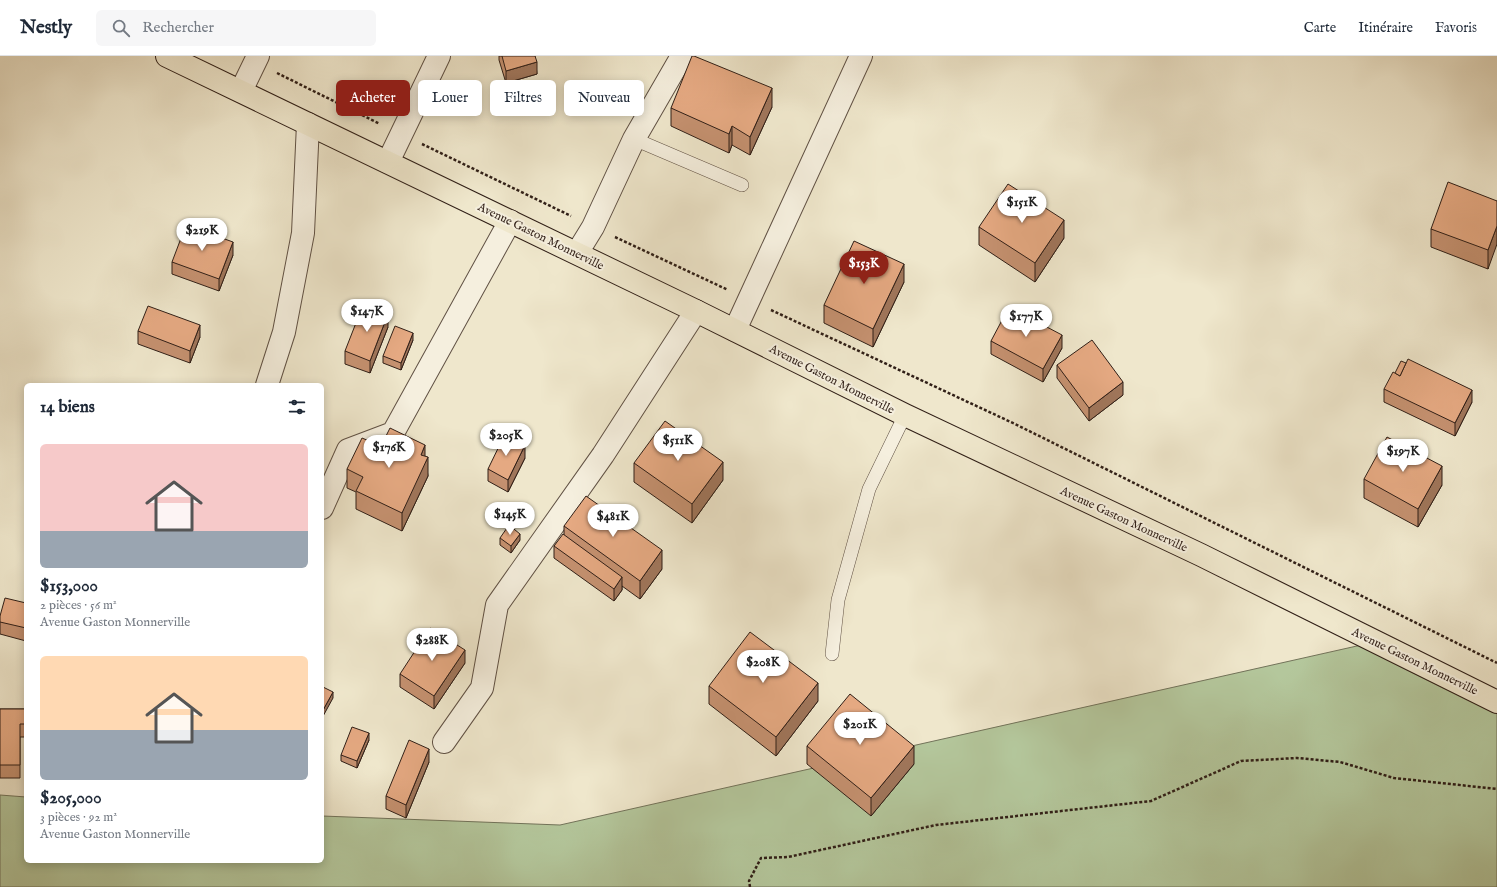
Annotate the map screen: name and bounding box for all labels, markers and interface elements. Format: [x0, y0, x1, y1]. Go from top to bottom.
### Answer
search box [96, 10, 376, 46]
text: Nestly [20, 16, 72, 40]
icon: search [110, 17, 132, 39]
text: Rechercher [142, 18, 214, 37]
text: Carte [1304, 19, 1336, 37]
text: Itinéraire [1358, 19, 1413, 37]
text: Favoris [1435, 19, 1477, 37]
chip: Acheter [336, 80, 410, 116]
chip: Louer [418, 80, 482, 116]
chip: Filtres [490, 80, 556, 116]
chip: Nouveau [564, 80, 644, 116]
pin: $151K [994, 190, 1050, 224]
text: $151K [1007, 194, 1038, 211]
street label: Avenue Gaston Monnerville [474, 199, 607, 274]
pin: $219K [174, 218, 230, 252]
text: $219K [185, 222, 219, 239]
pin: $153K [836, 251, 892, 285]
text: $153K [848, 255, 880, 272]
pin: $147K [339, 299, 395, 333]
text: $147K [350, 303, 384, 320]
pin: $177K [998, 304, 1054, 338]
text: $177K [1009, 308, 1043, 325]
street label: Avenue Gaston Monnerville [766, 341, 897, 418]
icon: filters [286, 396, 308, 418]
text: 14 biens [40, 397, 95, 418]
pin: $205K [478, 423, 534, 457]
text: $205K [489, 427, 523, 444]
pin: $511K [650, 428, 706, 462]
text: $511K [663, 432, 694, 449]
pin: $176K [361, 435, 417, 469]
text: $176K [372, 439, 406, 456]
pin: $197K [1375, 439, 1431, 473]
text: $197K [1386, 443, 1420, 460]
icon: home [138, 470, 210, 542]
street label: Avenue Gaston Monnerville [1057, 483, 1190, 556]
pin: $145K [482, 502, 538, 536]
pin: $481K [585, 504, 641, 538]
text: $145K [494, 506, 526, 523]
text: $481K [597, 508, 629, 525]
text: $153,000 [40, 576, 98, 597]
text: 2 pièces · 56 m² [40, 597, 117, 614]
text: Avenue Gaston Monnerville [40, 614, 190, 631]
street label: Avenue Gaston Monnerville [1348, 624, 1481, 699]
pin: $288K [404, 628, 460, 662]
text: $288K [416, 632, 448, 649]
pin: $208K [735, 650, 791, 684]
text: $208K [746, 654, 780, 671]
icon: home [138, 682, 210, 754]
pin: $201K [832, 712, 888, 746]
text: $201K [843, 716, 877, 733]
text: $205,000 [40, 788, 101, 809]
text: 3 pièces · 92 m² [40, 809, 117, 826]
text: Avenue Gaston Monnerville [40, 826, 190, 843]

